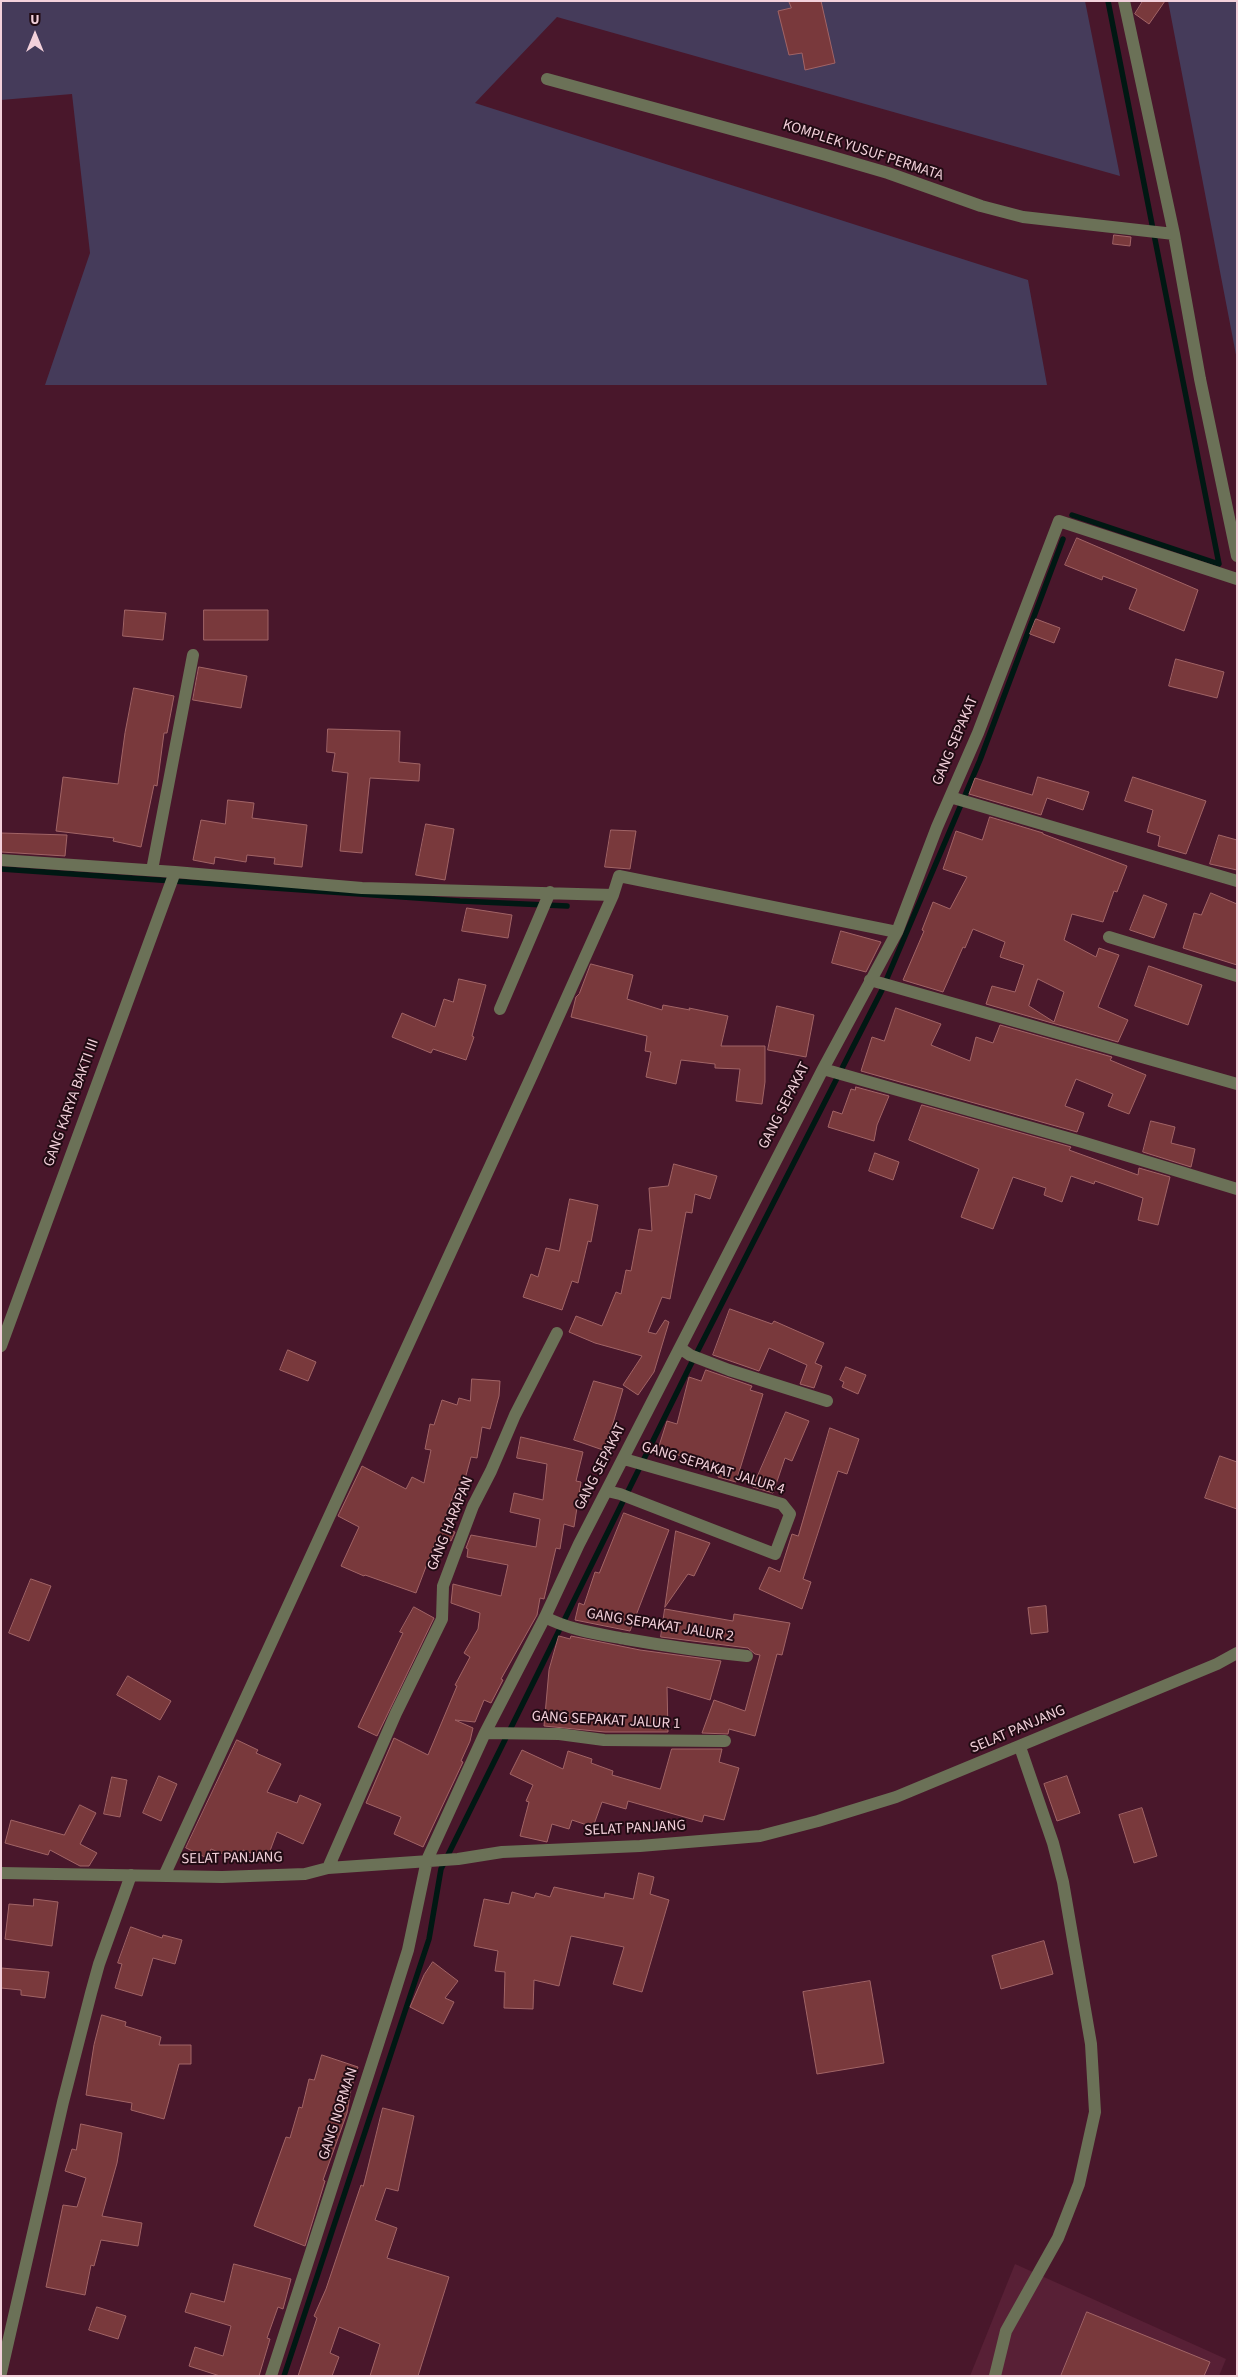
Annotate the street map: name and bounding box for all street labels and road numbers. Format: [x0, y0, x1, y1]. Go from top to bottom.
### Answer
street label: KOMPLEK YUSUF PERMATA [780, 116, 946, 186]
street label: GANG SEPAKAT [929, 694, 983, 788]
street label: GANG KARYA BAKTI III [40, 1037, 104, 1169]
street label: GANG SEPAKAT [755, 1060, 815, 1152]
street label: GANG SEPAKAT [571, 1421, 631, 1513]
street label: GANG SEPAKAT JALUR 4 [639, 1439, 787, 1499]
street label: GANG HARAPAN [424, 1475, 478, 1573]
street label: GANG SEPAKAT JALUR 2 [585, 1605, 735, 1647]
street label: SELAT PANJANG [968, 1702, 1068, 1758]
street label: GANG SEPAKAT JALUR 1 [531, 1708, 681, 1734]
street label: SELAT PANJANG [584, 1817, 686, 1841]
street label: SELAT PANJANG [181, 1849, 283, 1869]
street label: GANG NORMAN [316, 2065, 362, 2163]

